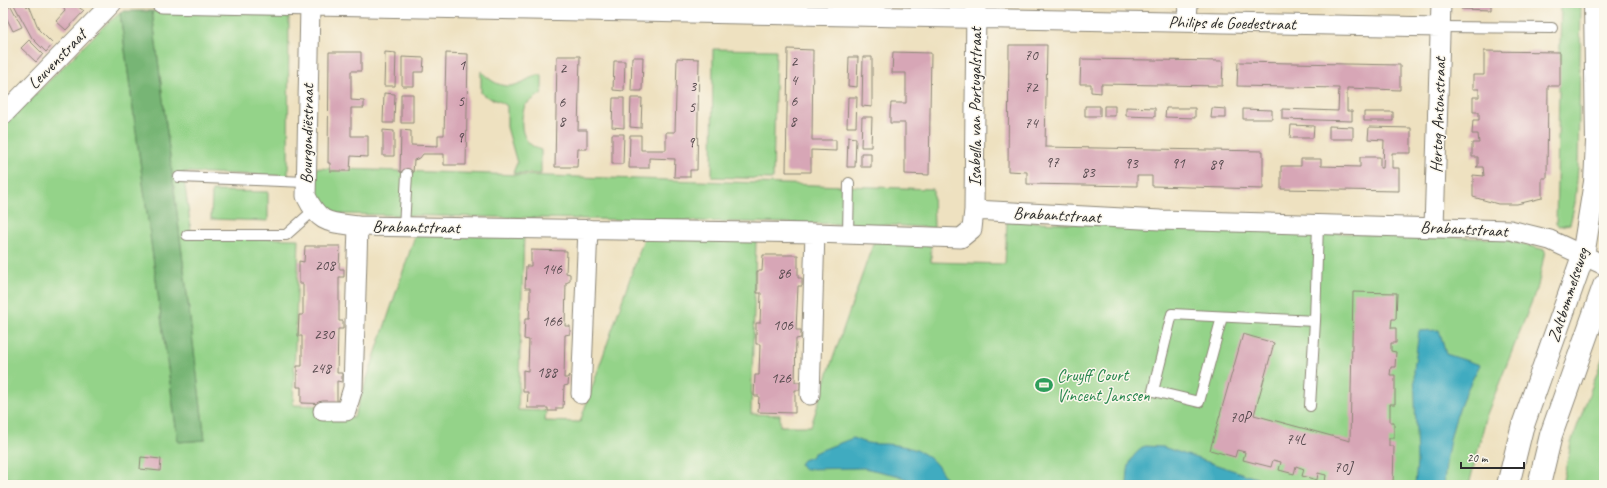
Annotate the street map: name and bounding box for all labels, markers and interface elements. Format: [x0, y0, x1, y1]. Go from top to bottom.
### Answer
street label: Philips de Goedestraat [1168, 11, 1298, 35]
street label: Leuvenstraat [23, 23, 92, 93]
street label: Isabella van Portugalstraat [965, 25, 986, 187]
house number: 70 [1024, 46, 1039, 65]
house number: 2 [791, 52, 799, 71]
street label: Hertog Antonstraat [1425, 54, 1451, 173]
house number: 1 [459, 56, 467, 75]
house number: 2 [560, 59, 568, 78]
house number: 4 [791, 71, 799, 90]
house number: 3 [690, 77, 698, 96]
house number: 72 [1024, 78, 1039, 97]
street label: Bourgondiëstraat [296, 82, 318, 184]
house number: 5 [458, 92, 466, 111]
house number: 6 [791, 92, 799, 111]
house number: 6 [559, 93, 567, 112]
house number: 5 [689, 98, 697, 117]
house number: 8 [559, 112, 567, 131]
house number: 8 [790, 112, 798, 131]
house number: 74 [1024, 114, 1039, 133]
house number: 9 [457, 128, 465, 147]
house number: 9 [688, 133, 696, 152]
house number: 97 [1045, 153, 1060, 172]
house number: 93 [1124, 154, 1139, 173]
house number: 91 [1171, 154, 1186, 173]
house number: 89 [1209, 155, 1224, 174]
house number: 83 [1081, 163, 1096, 182]
street label: Brabantstraat [1013, 202, 1104, 228]
street label: Brabantstraat [372, 216, 462, 238]
street label: Brabantstraat [1420, 216, 1511, 242]
street label: Zaltbommelseweg [1543, 244, 1593, 345]
house number: 208 [315, 256, 336, 275]
house number: 146 [542, 260, 563, 279]
house number: 86 [777, 264, 792, 283]
house number: 166 [542, 312, 563, 331]
house number: 106 [773, 316, 794, 335]
house number: 230 [314, 325, 335, 344]
house number: 248 [311, 359, 332, 378]
house number: 188 [537, 363, 558, 382]
place label: Cruyff Court Vincent Janssen [1057, 365, 1150, 406]
house number: 126 [771, 369, 792, 388]
sports icon: Cruyff Court Vincent Janssen [1034, 375, 1054, 395]
house number: 70P [1230, 408, 1252, 427]
house number: 74L [1286, 430, 1307, 449]
scale bar [1461, 444, 1524, 470]
text: 20 m [1467, 450, 1489, 466]
house number: 70J [1334, 458, 1354, 477]

